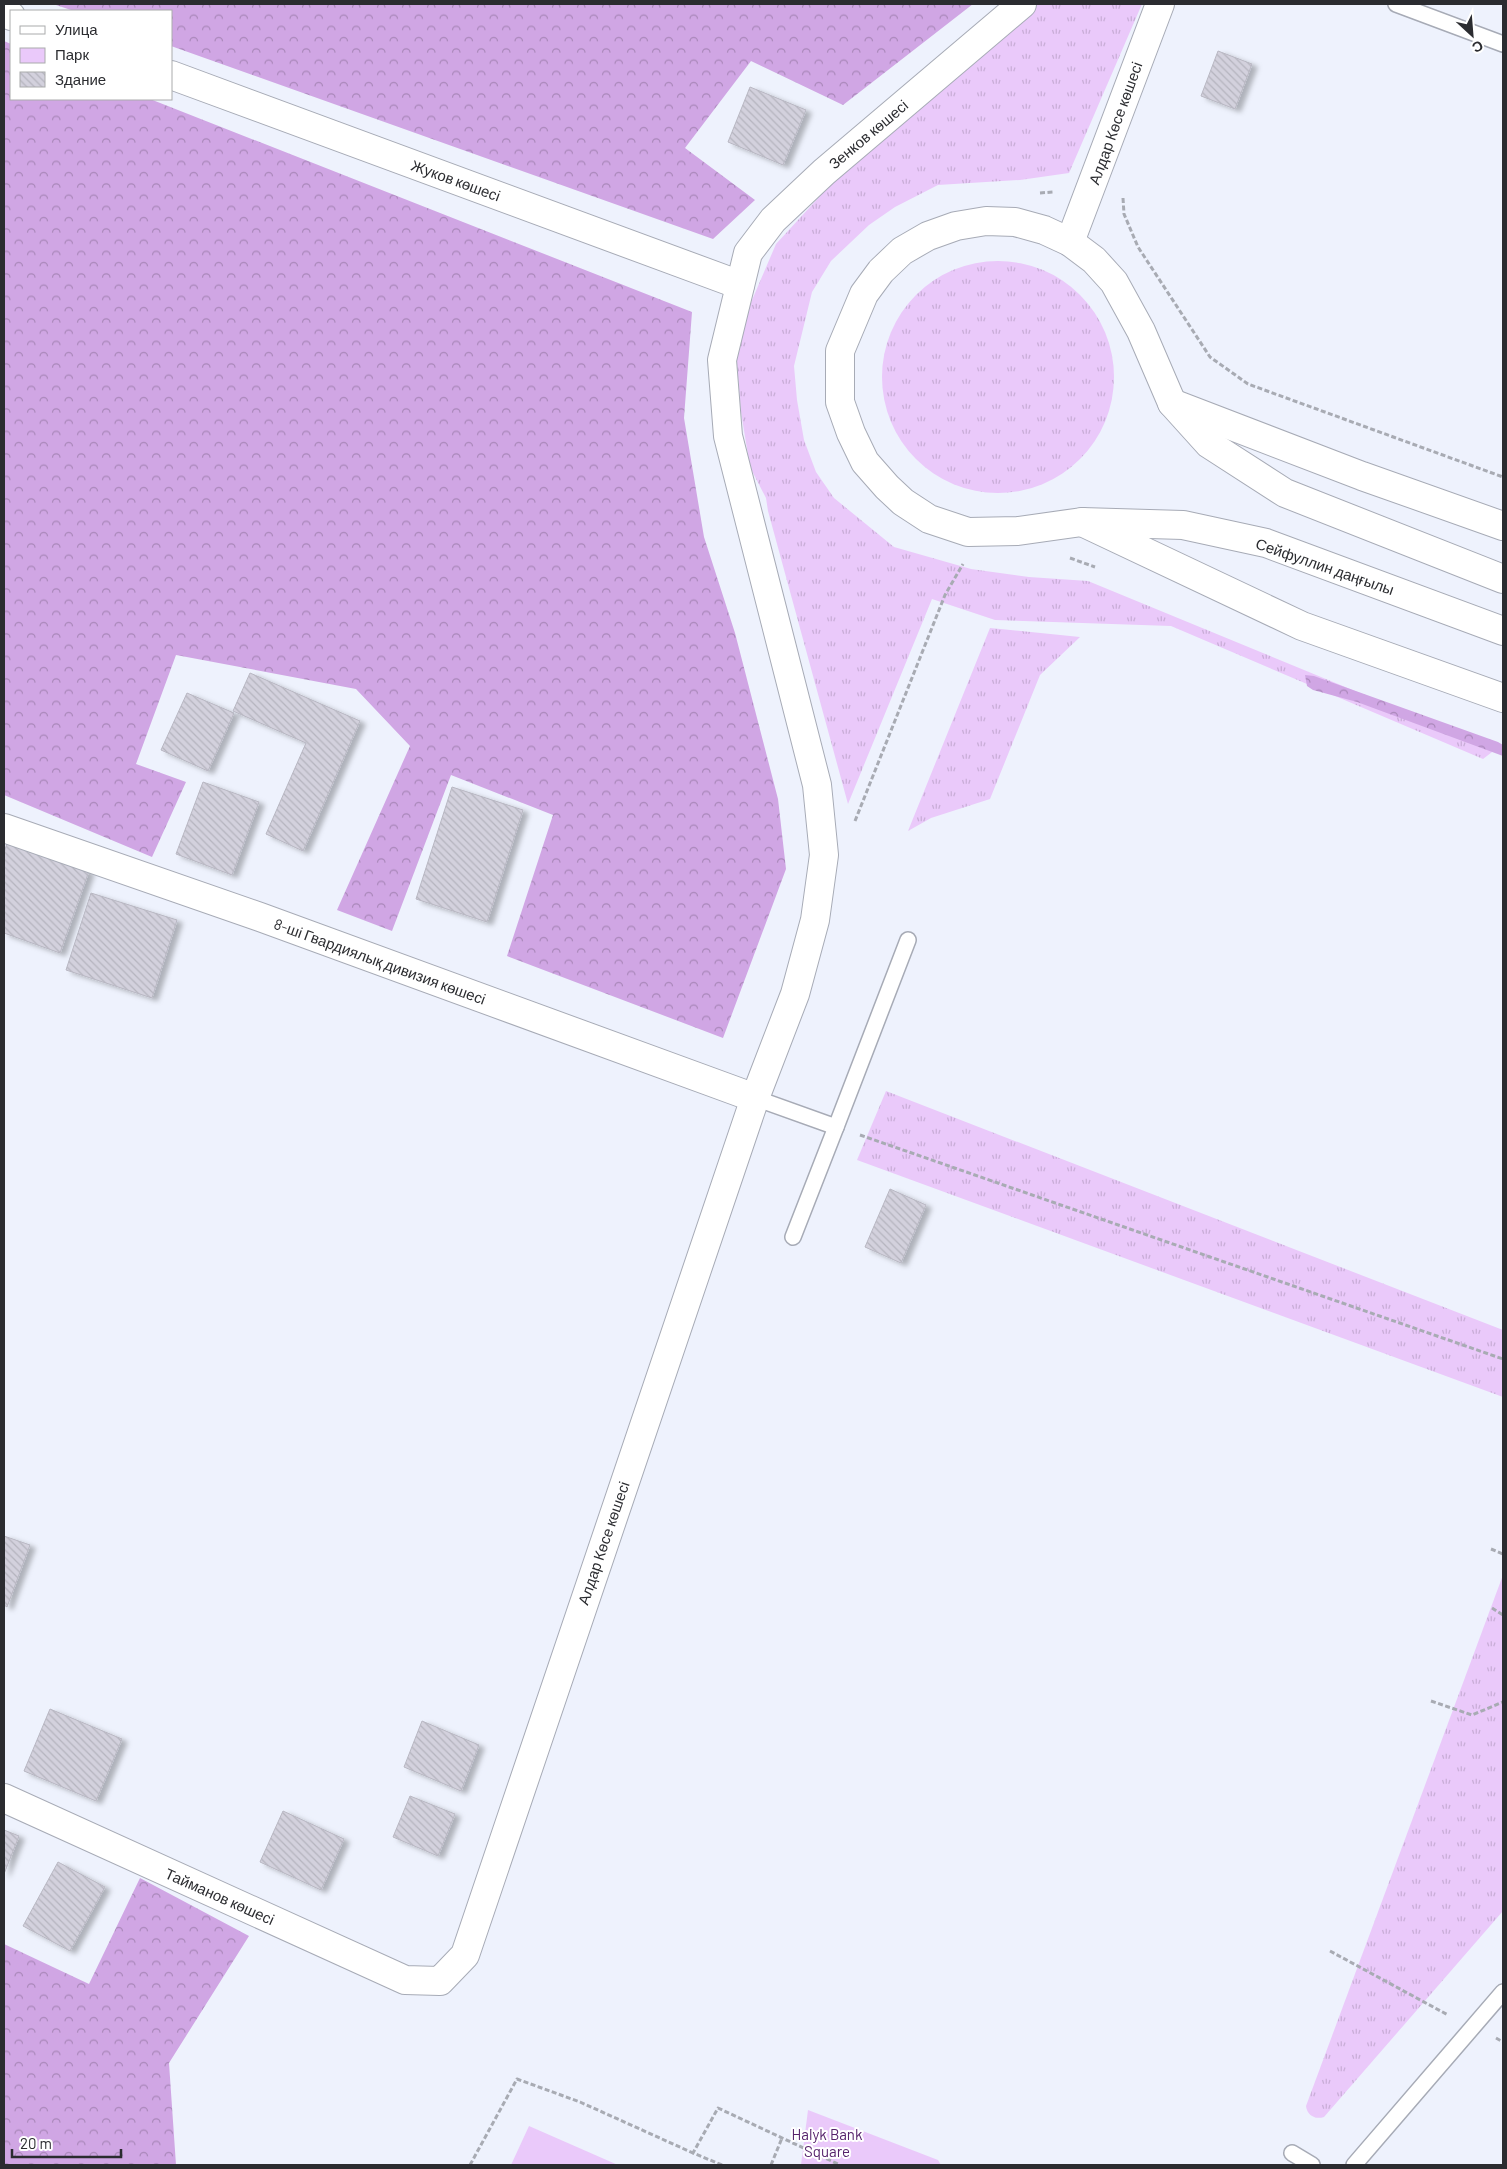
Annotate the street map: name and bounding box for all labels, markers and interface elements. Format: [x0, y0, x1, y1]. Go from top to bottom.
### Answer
legend [10, 10, 172, 100]
north arrow [1447, 10, 1497, 60]
text: Улица [55, 20, 98, 38]
text: С [1470, 37, 1486, 57]
text: Парк [55, 45, 89, 63]
street label: Алдар Көсе көшесі [1084, 59, 1146, 187]
text: Здание [55, 70, 106, 88]
street label: Зенков көшесі [825, 96, 911, 172]
street label: Жуков көшесі [409, 156, 503, 204]
street label: Сейфуллин даңғылы [1253, 534, 1397, 598]
street label: 8-ші Гвардиялық дивизия көшесі [272, 914, 488, 1008]
street label: Алдар Көсе көшесі [573, 1479, 633, 1607]
street label: Тайманов көшесі [163, 1864, 277, 1928]
park label: Halyk Bank Square [792, 2125, 863, 2160]
scale bar [12, 2126, 121, 2158]
text: 20 m [20, 2134, 52, 2152]

